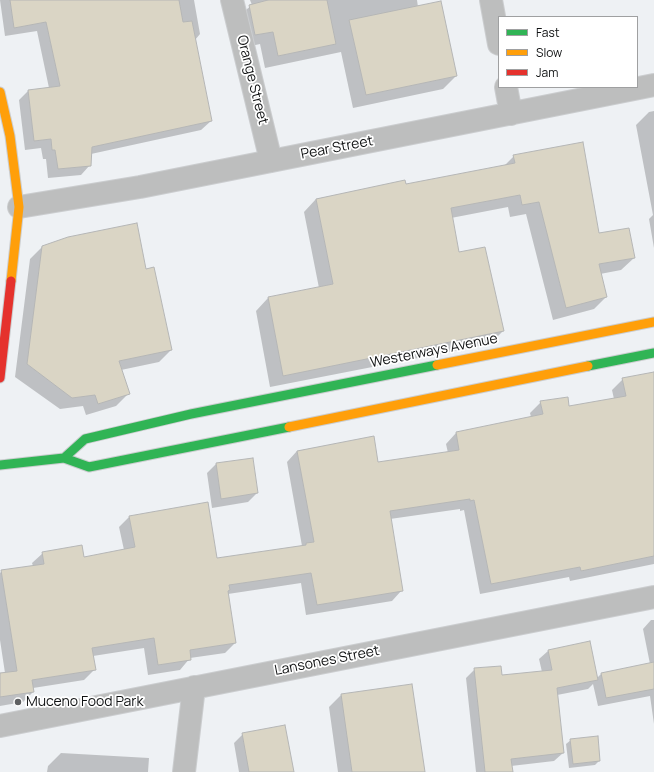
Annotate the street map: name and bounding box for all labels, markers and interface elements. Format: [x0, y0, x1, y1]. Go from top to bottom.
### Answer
legend [498, 16, 638, 88]
text: Fast [536, 24, 560, 41]
street label: Orange Street [233, 34, 271, 126]
text: Slow [536, 44, 562, 61]
text: Jam [536, 64, 558, 81]
street label: Pear Street [299, 133, 375, 163]
street label: Westerways Avenue [369, 330, 499, 372]
street label: Lansones Street [273, 643, 381, 679]
place label: Muceno Food Park [26, 694, 143, 710]
marker: Muceno Food Park [13, 697, 23, 707]

